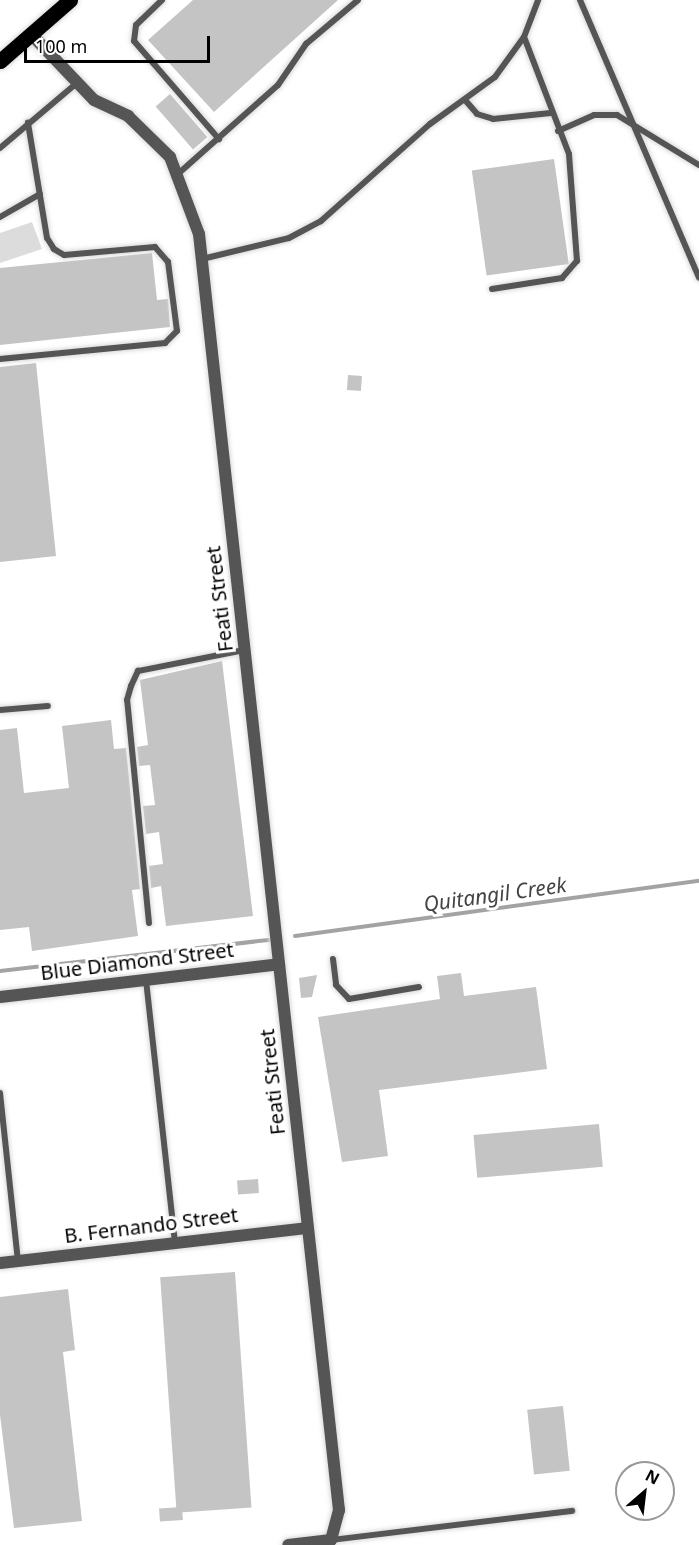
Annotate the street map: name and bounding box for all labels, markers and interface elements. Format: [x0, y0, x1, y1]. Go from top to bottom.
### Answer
scale bar [27, 24, 213, 62]
text: 100 m [35, 34, 87, 58]
street label: Feati Street [201, 545, 237, 653]
water label: Quitangil Creek [422, 872, 568, 916]
street label: Blue Diamond Street [39, 937, 235, 985]
street label: Feati Street [255, 1028, 289, 1136]
street label: B. Fernando Street [63, 1202, 239, 1248]
north arrow [615, 1461, 675, 1521]
text: N [642, 1464, 663, 1490]

